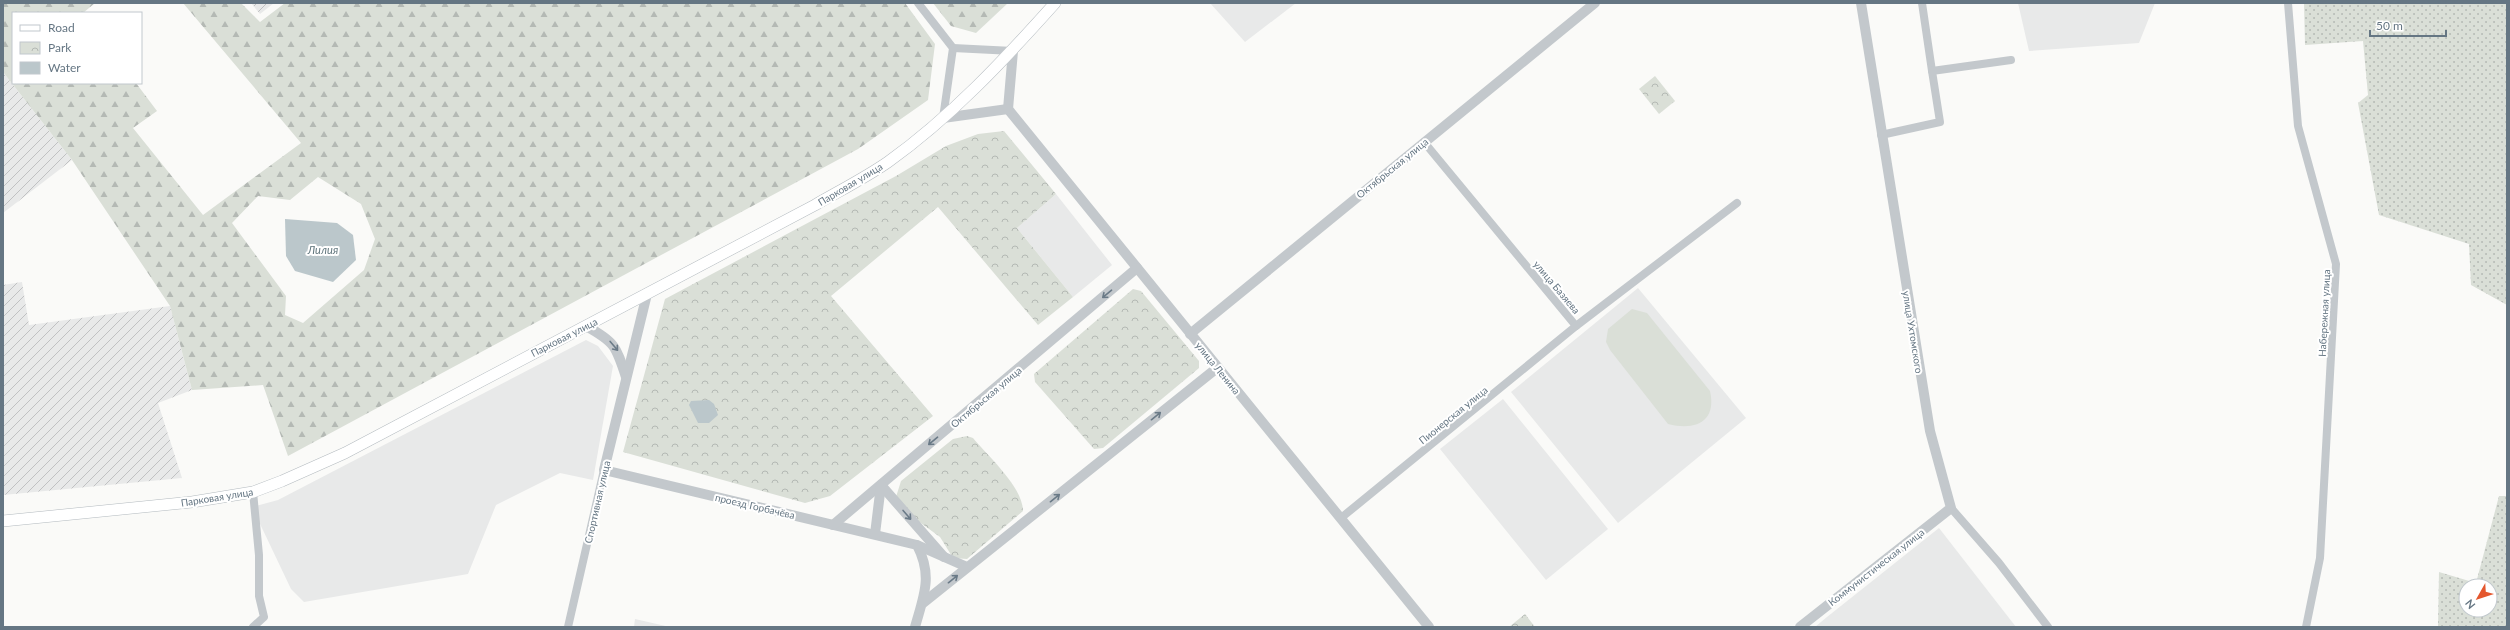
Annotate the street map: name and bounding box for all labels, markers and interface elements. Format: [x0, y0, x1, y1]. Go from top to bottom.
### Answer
legend [12, 12, 142, 84]
scale bar [2370, 12, 2446, 38]
text: 50 m [2376, 18, 2403, 33]
text: Road [48, 20, 75, 35]
text: Park [48, 40, 72, 55]
text: Water [48, 60, 81, 75]
street label: Октябрьская улица [1354, 135, 1430, 201]
street label: Парковая улица [816, 160, 884, 208]
water label: Лилия [307, 243, 339, 256]
street label: улица Базяева [1531, 258, 1583, 316]
street label: Набережная улица [2316, 269, 2332, 357]
one-way arrow [1102, 289, 1112, 298]
street label: улица Ухтомского [1901, 290, 1925, 374]
street label: Парковая улица [529, 315, 599, 359]
street label: улица Ленина [1193, 339, 1243, 397]
one-way arrow [609, 341, 618, 351]
street label: Октябрьская улица [948, 364, 1024, 430]
street label: Пионерская улица [1416, 384, 1490, 446]
one-way arrow [1151, 412, 1162, 421]
one-way arrow [928, 437, 939, 446]
street label: Спортивная улица [582, 459, 612, 545]
street label: Парковая улица [180, 485, 254, 509]
street label: проезд Горбачёва [714, 491, 796, 521]
one-way arrow [1049, 493, 1060, 502]
one-way arrow [902, 509, 911, 519]
street label: Коммунистическая улица [1826, 526, 1926, 608]
one-way arrow [948, 574, 958, 583]
north arrow [2458, 578, 2498, 618]
text: N [2462, 597, 2478, 612]

